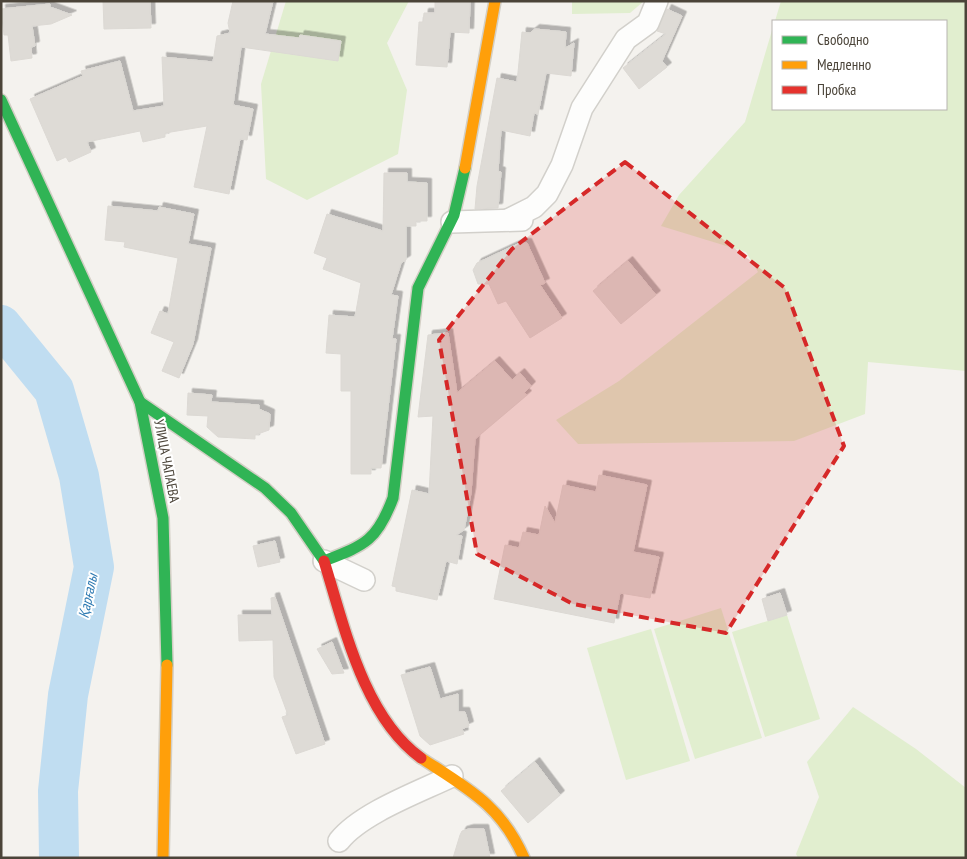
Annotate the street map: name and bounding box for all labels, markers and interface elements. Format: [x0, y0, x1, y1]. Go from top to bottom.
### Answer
legend [772, 20, 947, 110]
text: Свободно [817, 30, 869, 49]
text: Медленно [817, 55, 871, 74]
text: Пробка [817, 80, 856, 99]
street label: УЛИЦА ЧАПАЕВА [150, 418, 184, 504]
water label: Қарғалы [74, 570, 102, 620]

